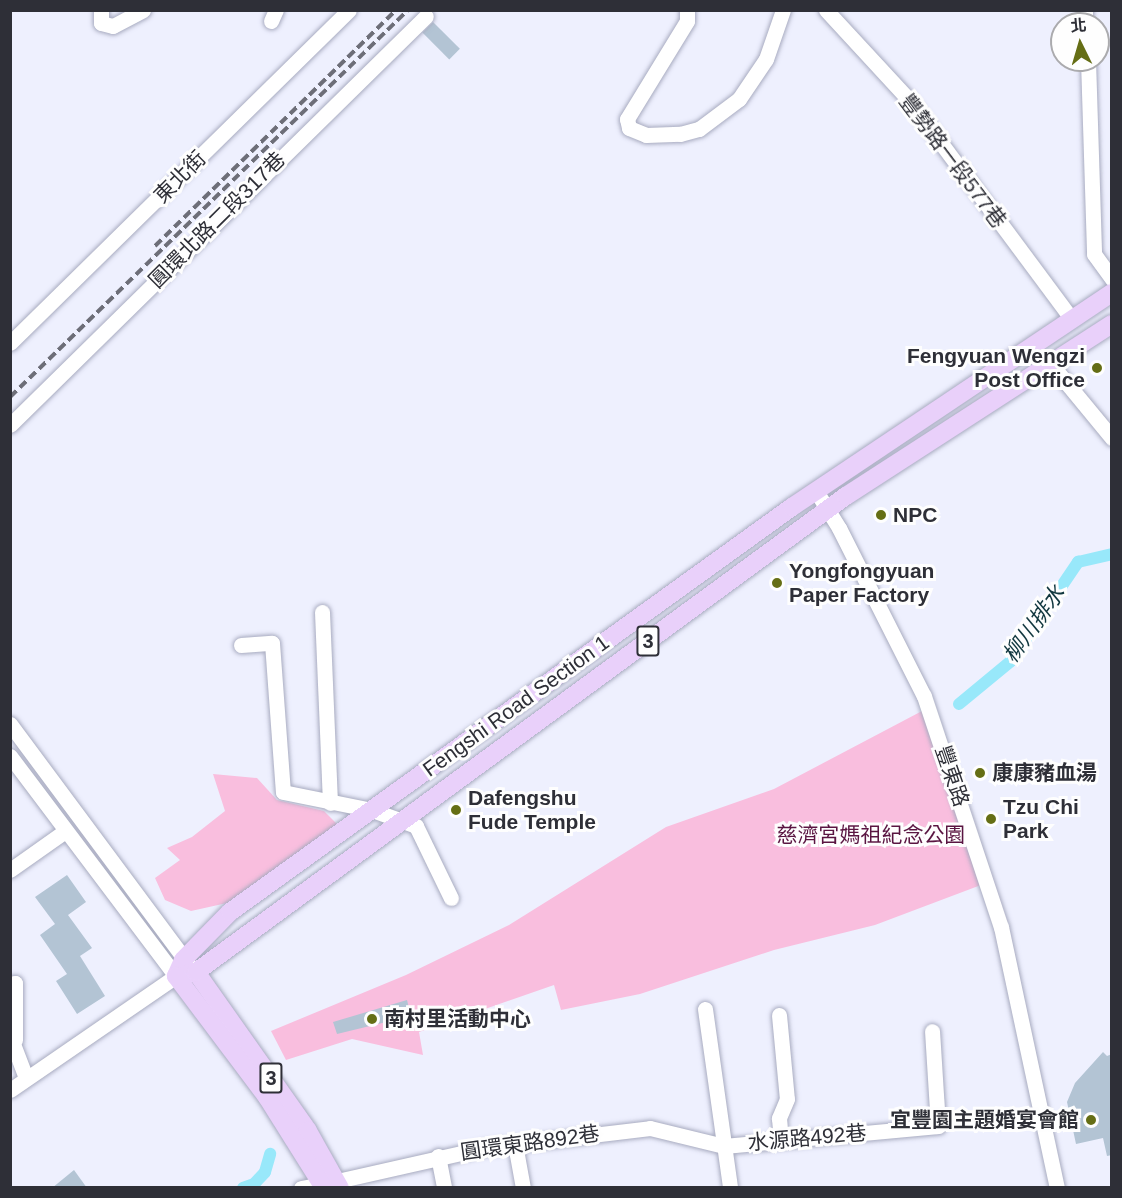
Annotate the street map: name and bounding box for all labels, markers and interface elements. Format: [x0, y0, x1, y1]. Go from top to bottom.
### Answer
north arrow [1050, 12, 1110, 72]
text: 北 [1070, 16, 1087, 35]
street label: 豐勢路一段577巷 [894, 89, 1012, 233]
street label: 東北街 [149, 146, 211, 208]
street label: 圓環北路二段317巷 [144, 147, 290, 293]
place label: Fengyuan Wengzi Post Office [907, 343, 1085, 393]
marker: Fengyuan Wengzi Post Office [1090, 361, 1104, 375]
place label: NPC [893, 502, 937, 528]
marker: NPC [874, 508, 888, 522]
place label: Yongfongyuan Paper Factory [789, 558, 934, 608]
marker: Yongfongyuan Paper Factory [770, 576, 784, 590]
water label: 柳川排水 [997, 581, 1071, 667]
road number: 3 [636, 624, 660, 658]
street label: Fengshi Road Section 1 [418, 630, 614, 782]
street label: 豐東路 [930, 742, 974, 810]
place label: 康康豬血湯 [992, 760, 1097, 786]
marker: 康康豬血湯 [973, 766, 987, 780]
place label: Dafengshu Fude Temple [468, 785, 596, 835]
place label: Tzu Chi Park [1003, 794, 1079, 844]
marker: Dafengshu Fude Temple [449, 803, 463, 817]
marker: Tzu Chi Park [984, 812, 998, 826]
park label: 慈濟宮媽祖紀念公園 [777, 822, 965, 848]
place label: 南村里活動中心 [384, 1006, 531, 1032]
marker: 南村里活動中心 [365, 1012, 379, 1026]
road number: 3 [259, 1061, 283, 1095]
place label: 宜豐園主題婚宴會館 [890, 1107, 1079, 1133]
marker: 宜豐園主題婚宴會館 [1084, 1113, 1098, 1127]
street label: 水源路492巷 [747, 1120, 867, 1156]
street label: 圓環東路892巷 [459, 1121, 601, 1165]

